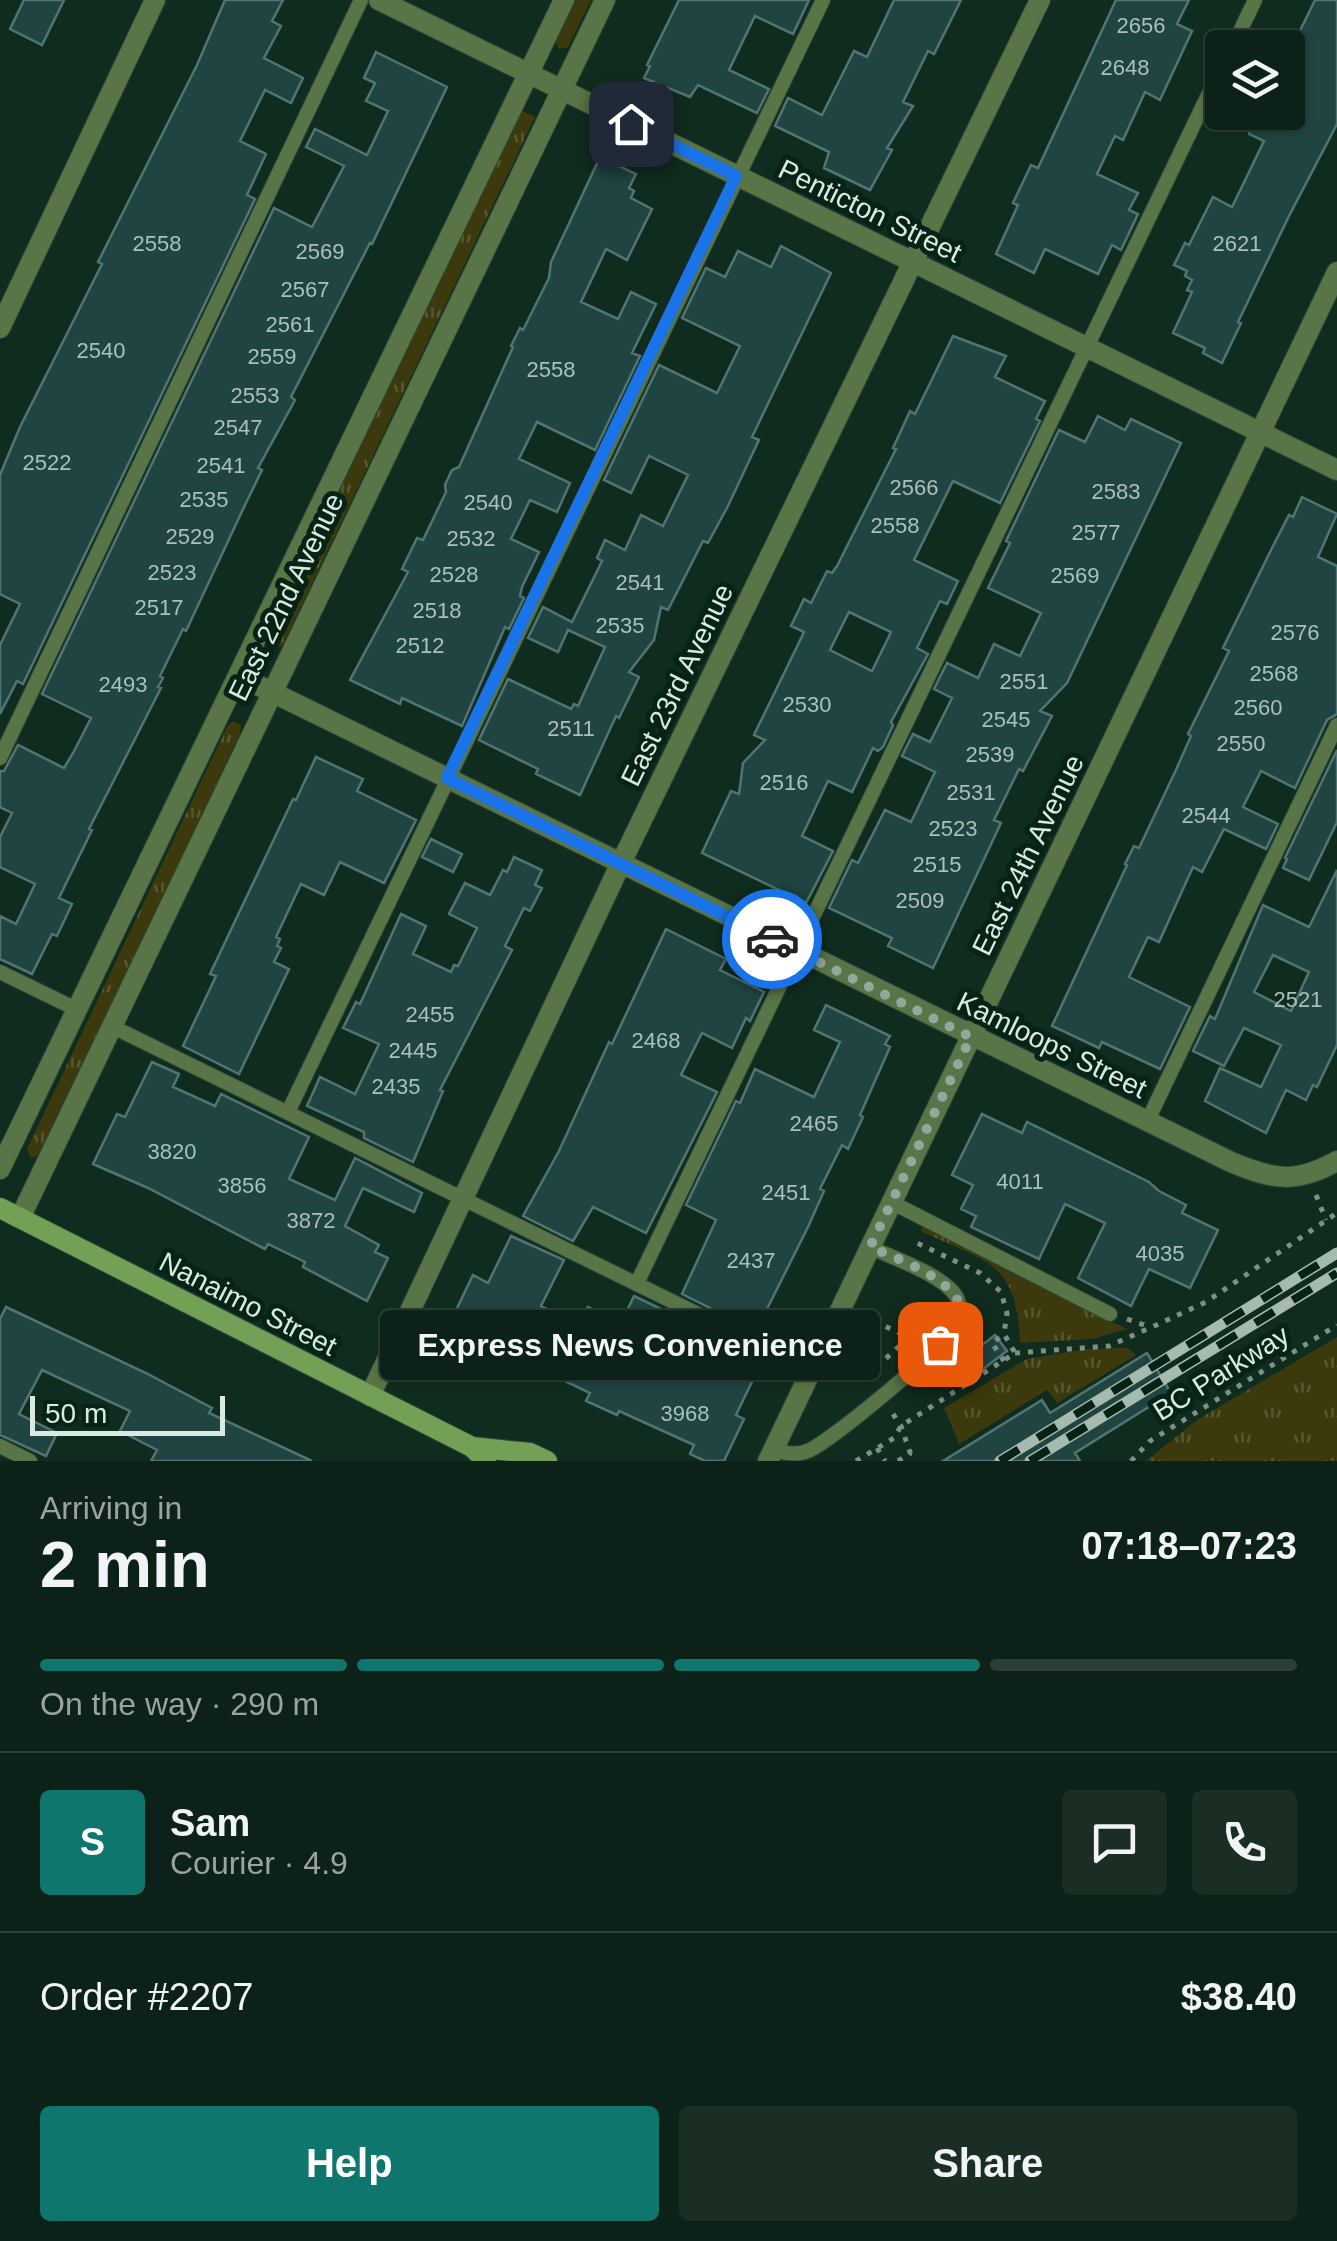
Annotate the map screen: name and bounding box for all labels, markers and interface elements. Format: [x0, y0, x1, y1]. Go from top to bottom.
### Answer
house number: 2656 [1117, 13, 1165, 38]
map controls [1205, 30, 1305, 130]
button: layers [1205, 30, 1305, 130]
house number: 2648 [1101, 55, 1149, 80]
pin [589, 82, 674, 167]
icon: home [604, 97, 659, 152]
street label: Penticton Street [774, 153, 967, 269]
house number: 2558 [133, 231, 181, 256]
house number: 2621 [1213, 231, 1261, 256]
house number: 2569 [296, 239, 344, 264]
house number: 2567 [281, 277, 329, 302]
house number: 2561 [266, 312, 314, 337]
house number: 2540 [77, 338, 125, 363]
house number: 2559 [248, 344, 296, 369]
house number: 2558 [527, 357, 575, 382]
house number: 2553 [231, 383, 279, 408]
house number: 2547 [214, 415, 262, 440]
house number: 2522 [23, 450, 71, 475]
house number: 2541 [197, 453, 245, 478]
house number: 2566 [890, 475, 938, 500]
house number: 2583 [1092, 479, 1140, 504]
house number: 2535 [180, 487, 228, 512]
street label: East 22nd Avenue [222, 488, 350, 706]
house number: 2540 [464, 490, 512, 515]
house number: 2558 [871, 513, 919, 538]
house number: 2577 [1072, 520, 1120, 545]
house number: 2529 [166, 524, 214, 549]
house number: 2532 [447, 526, 495, 551]
house number: 2523 [148, 560, 196, 585]
house number: 2528 [430, 562, 478, 587]
house number: 2569 [1051, 563, 1099, 588]
house number: 2541 [616, 570, 664, 595]
street label: East 23rd Avenue [615, 579, 739, 791]
house number: 2517 [135, 595, 183, 620]
house number: 2518 [413, 598, 461, 623]
house number: 2535 [596, 613, 644, 638]
house number: 2576 [1271, 620, 1319, 645]
house number: 2512 [396, 633, 444, 658]
house number: 2568 [1250, 661, 1298, 686]
house number: 2551 [1000, 669, 1048, 694]
house number: 2493 [99, 672, 147, 697]
house number: 2530 [783, 692, 831, 717]
house number: 2560 [1234, 695, 1282, 720]
house number: 2545 [982, 707, 1030, 732]
house number: 2511 [547, 716, 595, 741]
house number: 2550 [1217, 731, 1265, 756]
house number: 2539 [966, 742, 1014, 767]
street label: East 24th Avenue [966, 750, 1090, 960]
house number: 2516 [760, 770, 808, 795]
house number: 2531 [947, 780, 995, 805]
house number: 2544 [1182, 803, 1230, 828]
house number: 2523 [929, 816, 977, 841]
house number: 2515 [913, 852, 961, 877]
house number: 2509 [896, 888, 944, 913]
courier [722, 889, 822, 989]
icon: car [745, 912, 800, 967]
street label: Kamloops Street [952, 986, 1152, 1104]
house number: 2521 [1274, 987, 1322, 1012]
house number: 2455 [406, 1002, 454, 1027]
house number: 2468 [632, 1028, 680, 1053]
house number: 2445 [389, 1038, 437, 1063]
house number: 2435 [372, 1074, 420, 1099]
house number: 2465 [790, 1111, 838, 1136]
house number: 3820 [148, 1139, 196, 1164]
house number: 4011 [996, 1169, 1044, 1194]
house number: 3856 [218, 1173, 266, 1198]
house number: 2451 [762, 1180, 810, 1205]
house number: 3872 [287, 1208, 335, 1233]
house number: 4035 [1136, 1241, 1184, 1266]
street label: Nanaimo Street [154, 1246, 342, 1362]
house number: 2437 [727, 1248, 775, 1273]
pin [898, 1302, 983, 1387]
callout: Express News Convenience [380, 1309, 880, 1379]
icon: bag [913, 1317, 968, 1372]
street label: BC Parkway [1147, 1319, 1295, 1427]
text: Express News Convenience [417, 1327, 843, 1363]
scale bar [30, 1391, 225, 1436]
text: 50 m [45, 1398, 107, 1429]
house number: 3968 [661, 1401, 709, 1426]
text: Arriving in [40, 1490, 182, 1526]
text: 07:18–07:23 [1081, 1525, 1297, 1567]
text: 2 min [40, 1528, 210, 1601]
text: On the way · 290 m [40, 1686, 319, 1722]
button: chat [1062, 1790, 1167, 1895]
button: phone [1192, 1790, 1297, 1895]
text: Sam [170, 1802, 250, 1844]
text: S [80, 1821, 105, 1863]
text: Courier · 4.9 [170, 1845, 348, 1881]
text: Order #2207 [40, 1976, 253, 2018]
text: $38.40 [1181, 1976, 1297, 2018]
button: Help [40, 2106, 659, 2221]
button: Share [679, 2106, 1297, 2221]

